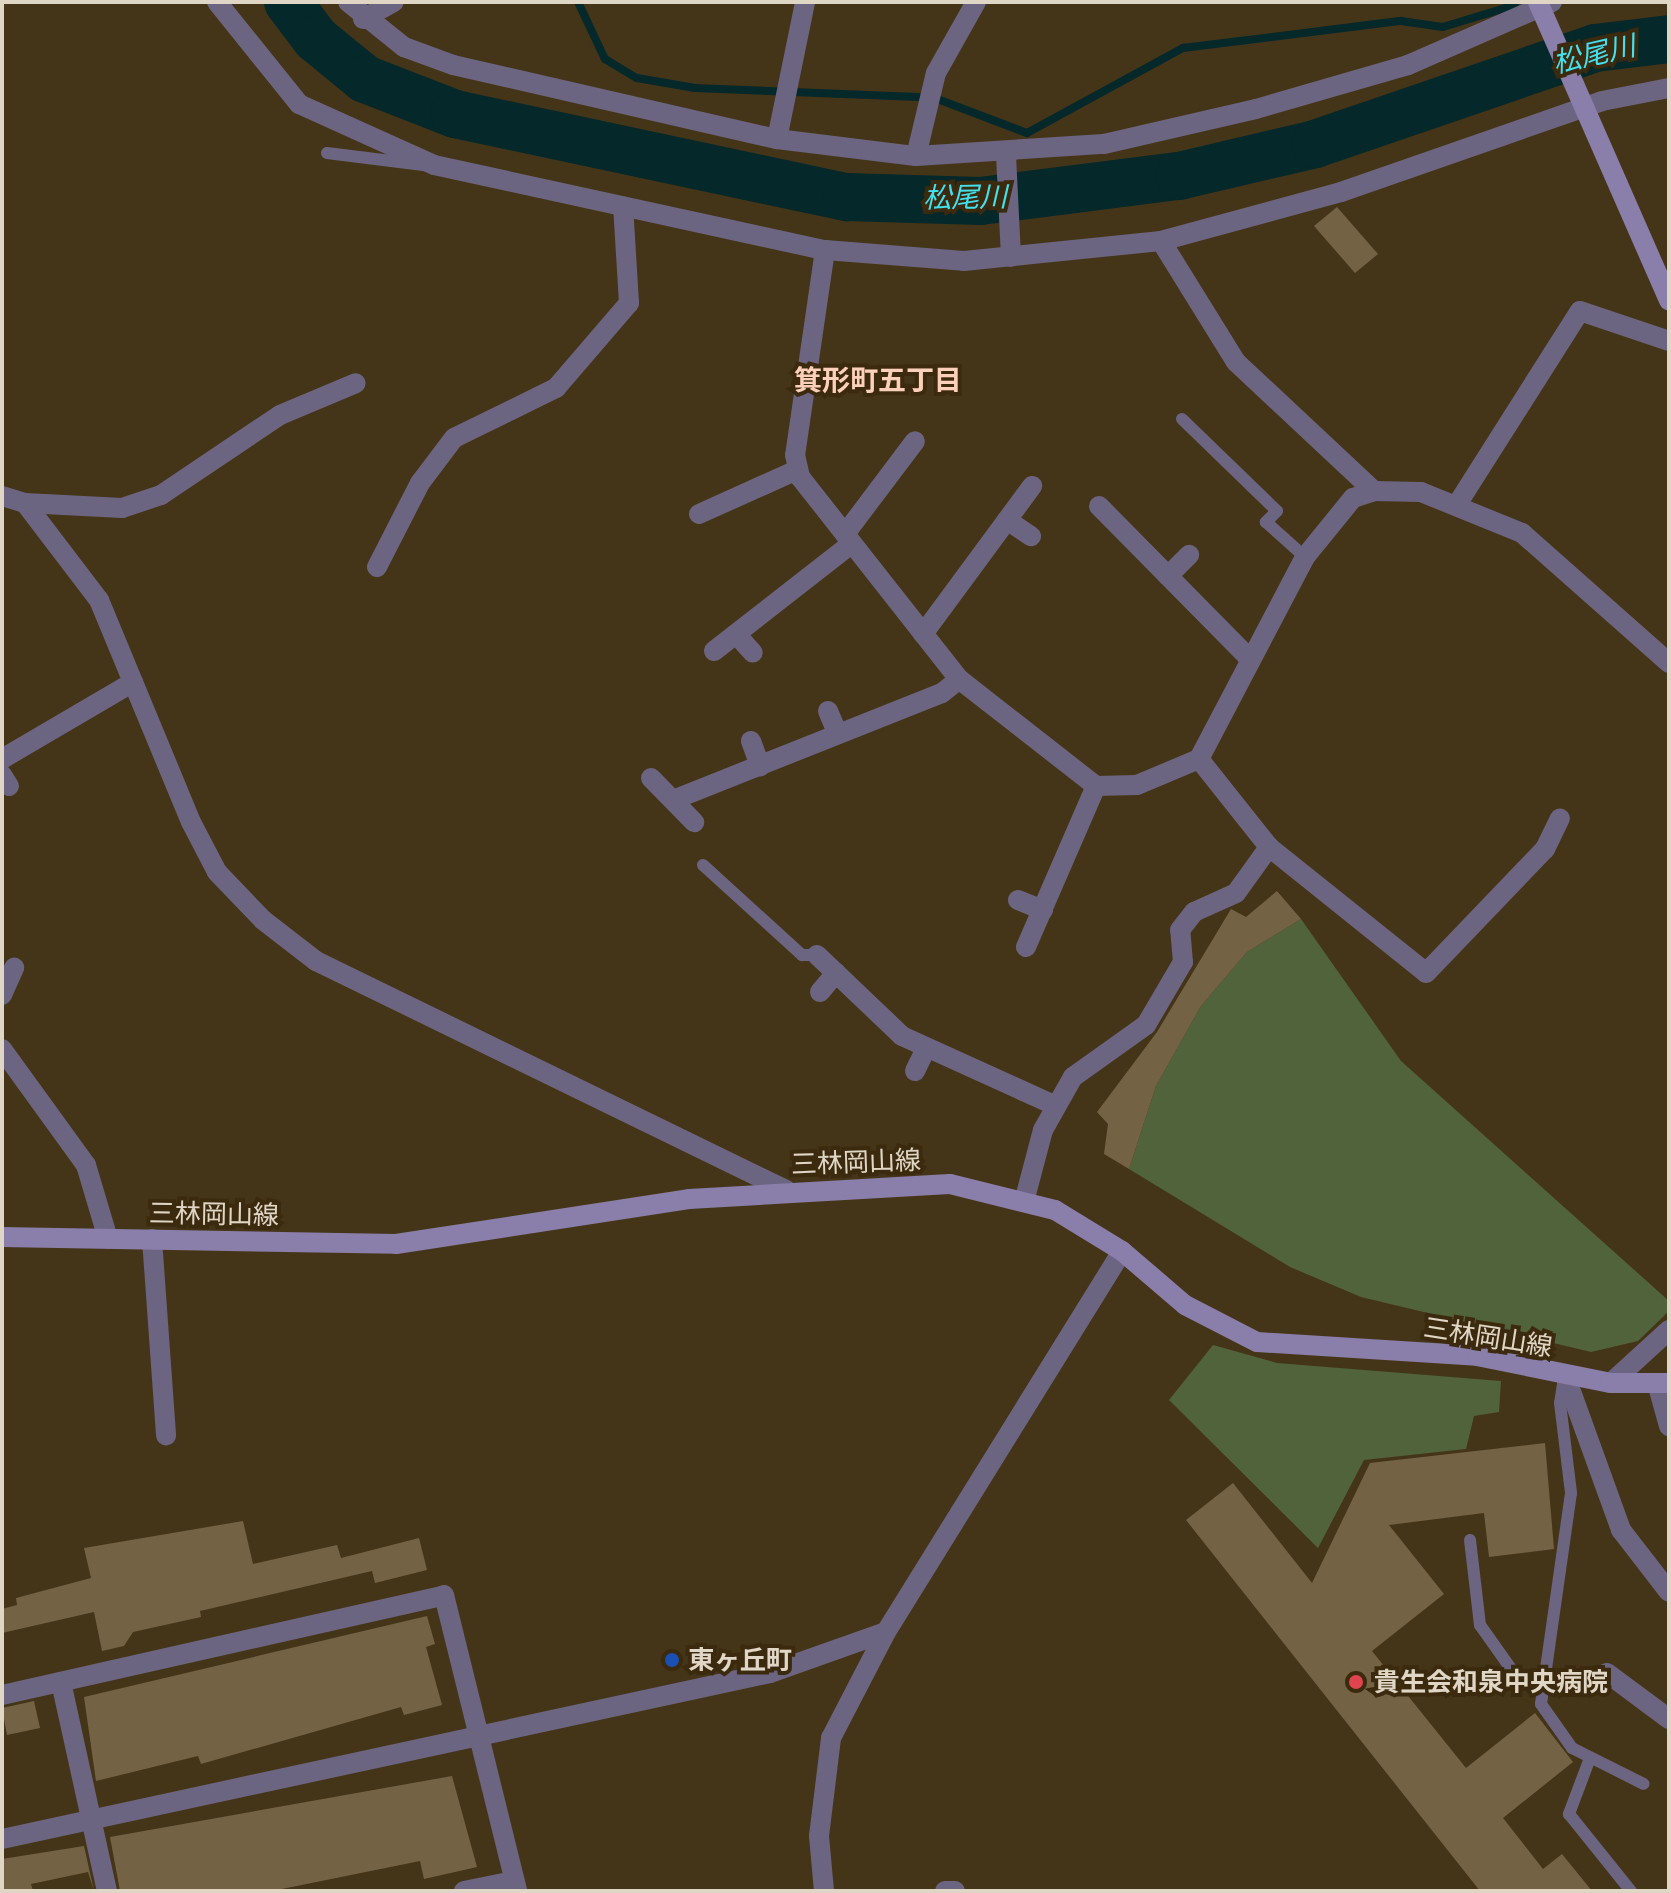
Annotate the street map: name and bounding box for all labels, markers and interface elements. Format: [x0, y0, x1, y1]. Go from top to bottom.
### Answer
water label: 松尾川 [1549, 28, 1639, 80]
water label: 松尾川 [923, 179, 1007, 215]
district label: 箕形町五丁目 [794, 363, 962, 397]
street label: 三林岡山線 [790, 1144, 922, 1180]
street label: 三林岡山線 [149, 1197, 279, 1231]
street label: 三林岡山線 [1421, 1311, 1555, 1363]
place label: 東ヶ丘町 [688, 1644, 792, 1676]
marker: 東ヶ丘町 [663, 1651, 681, 1669]
place label: 貴生会和泉中央病院 [1374, 1666, 1608, 1698]
marker: 貴生会和泉中央病院 [1345, 1671, 1367, 1693]

